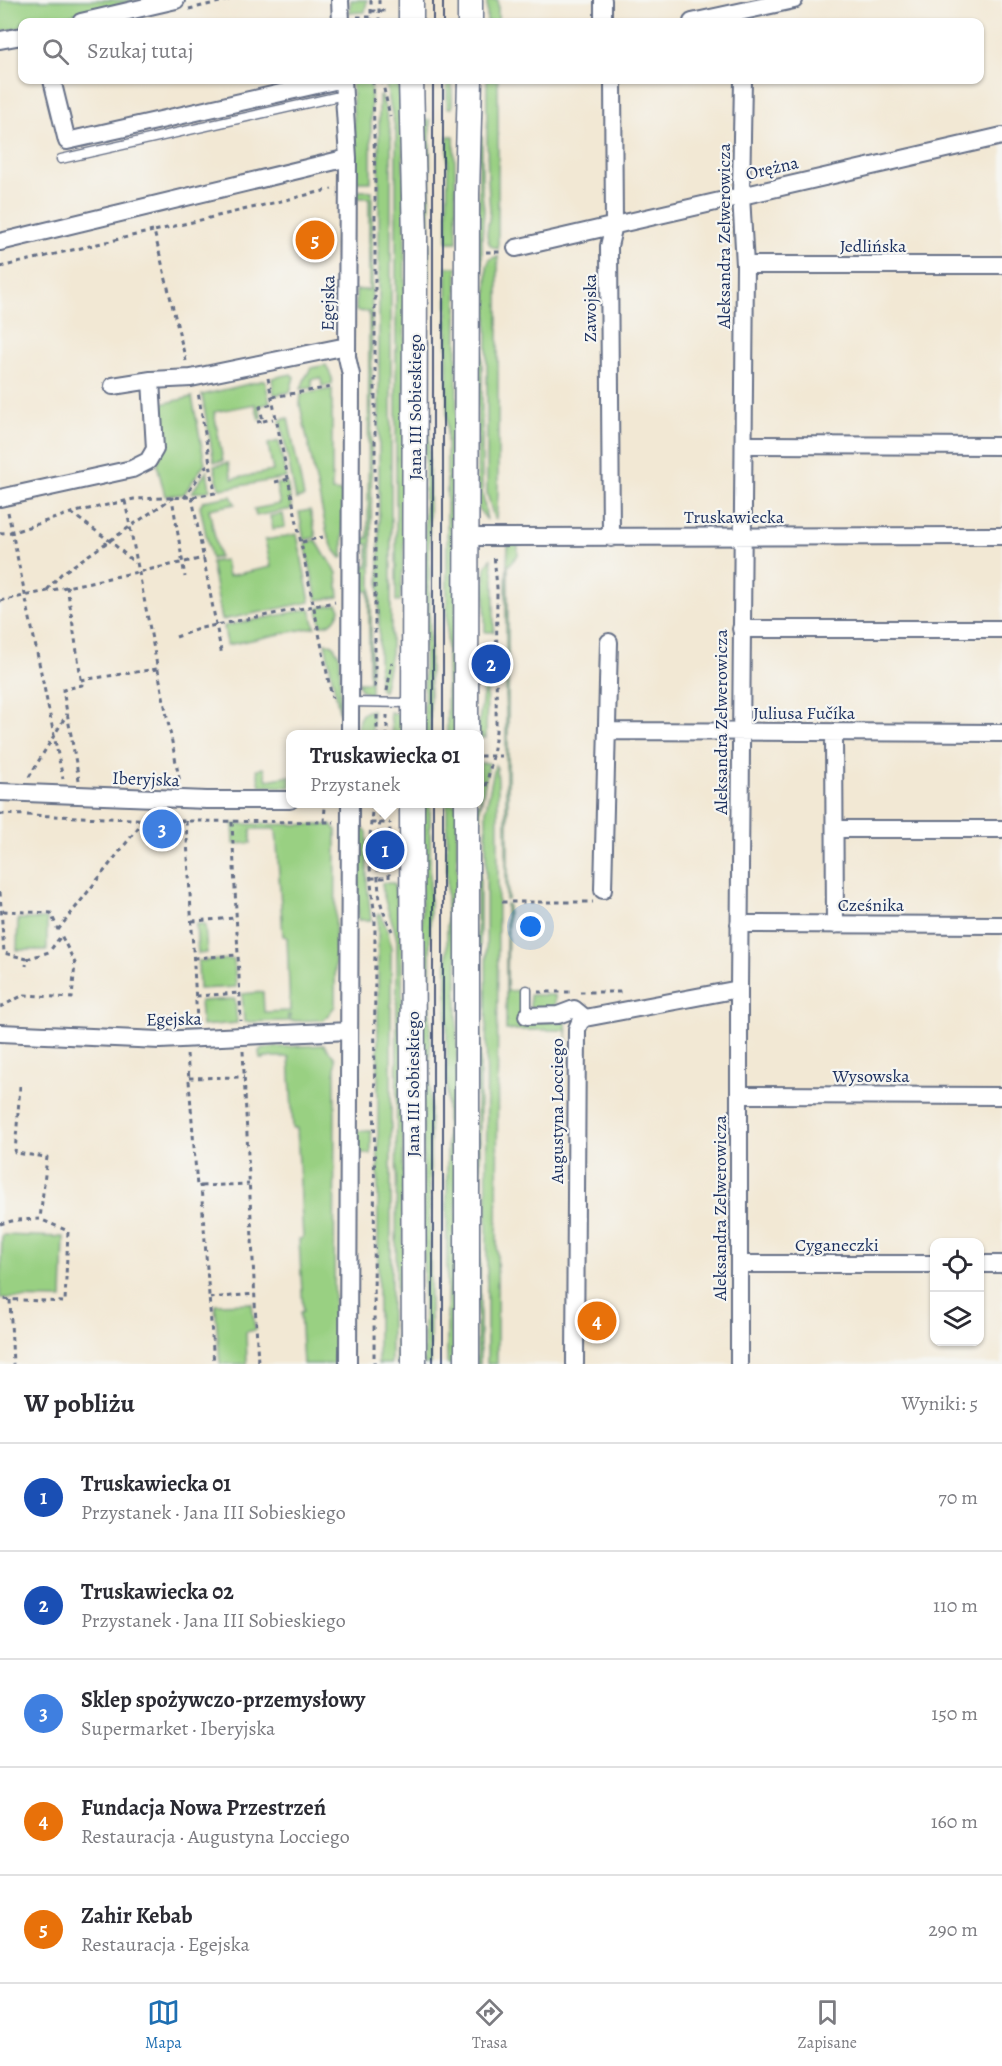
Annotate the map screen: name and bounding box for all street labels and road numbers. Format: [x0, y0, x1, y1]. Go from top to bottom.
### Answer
street label: Aleksandra Zelwerowicza [712, 143, 736, 330]
street label: Orężna [743, 150, 801, 186]
street label: Jedlińska [840, 234, 907, 258]
street label: Zawojska [578, 273, 602, 342]
street label: Egejska [316, 274, 340, 331]
street label: Jana III Sobieskiego [403, 334, 427, 480]
street label: Truskawiecka [684, 505, 785, 529]
street label: Aleksandra Zelwerowicza [709, 629, 733, 816]
street label: Juliusa Fučíka [753, 701, 856, 725]
street label: Iberyjska [112, 766, 181, 792]
street label: Cześnika [838, 893, 905, 917]
street label: Egejska [146, 1007, 203, 1031]
street label: Jana III Sobieskiego [401, 1011, 425, 1157]
street label: Augustyna Locciego [545, 1038, 569, 1185]
street label: Wysowska [831, 1064, 910, 1088]
street label: Aleksandra Zelwerowicza [708, 1115, 732, 1302]
street label: Cyganeczki [795, 1233, 879, 1257]

